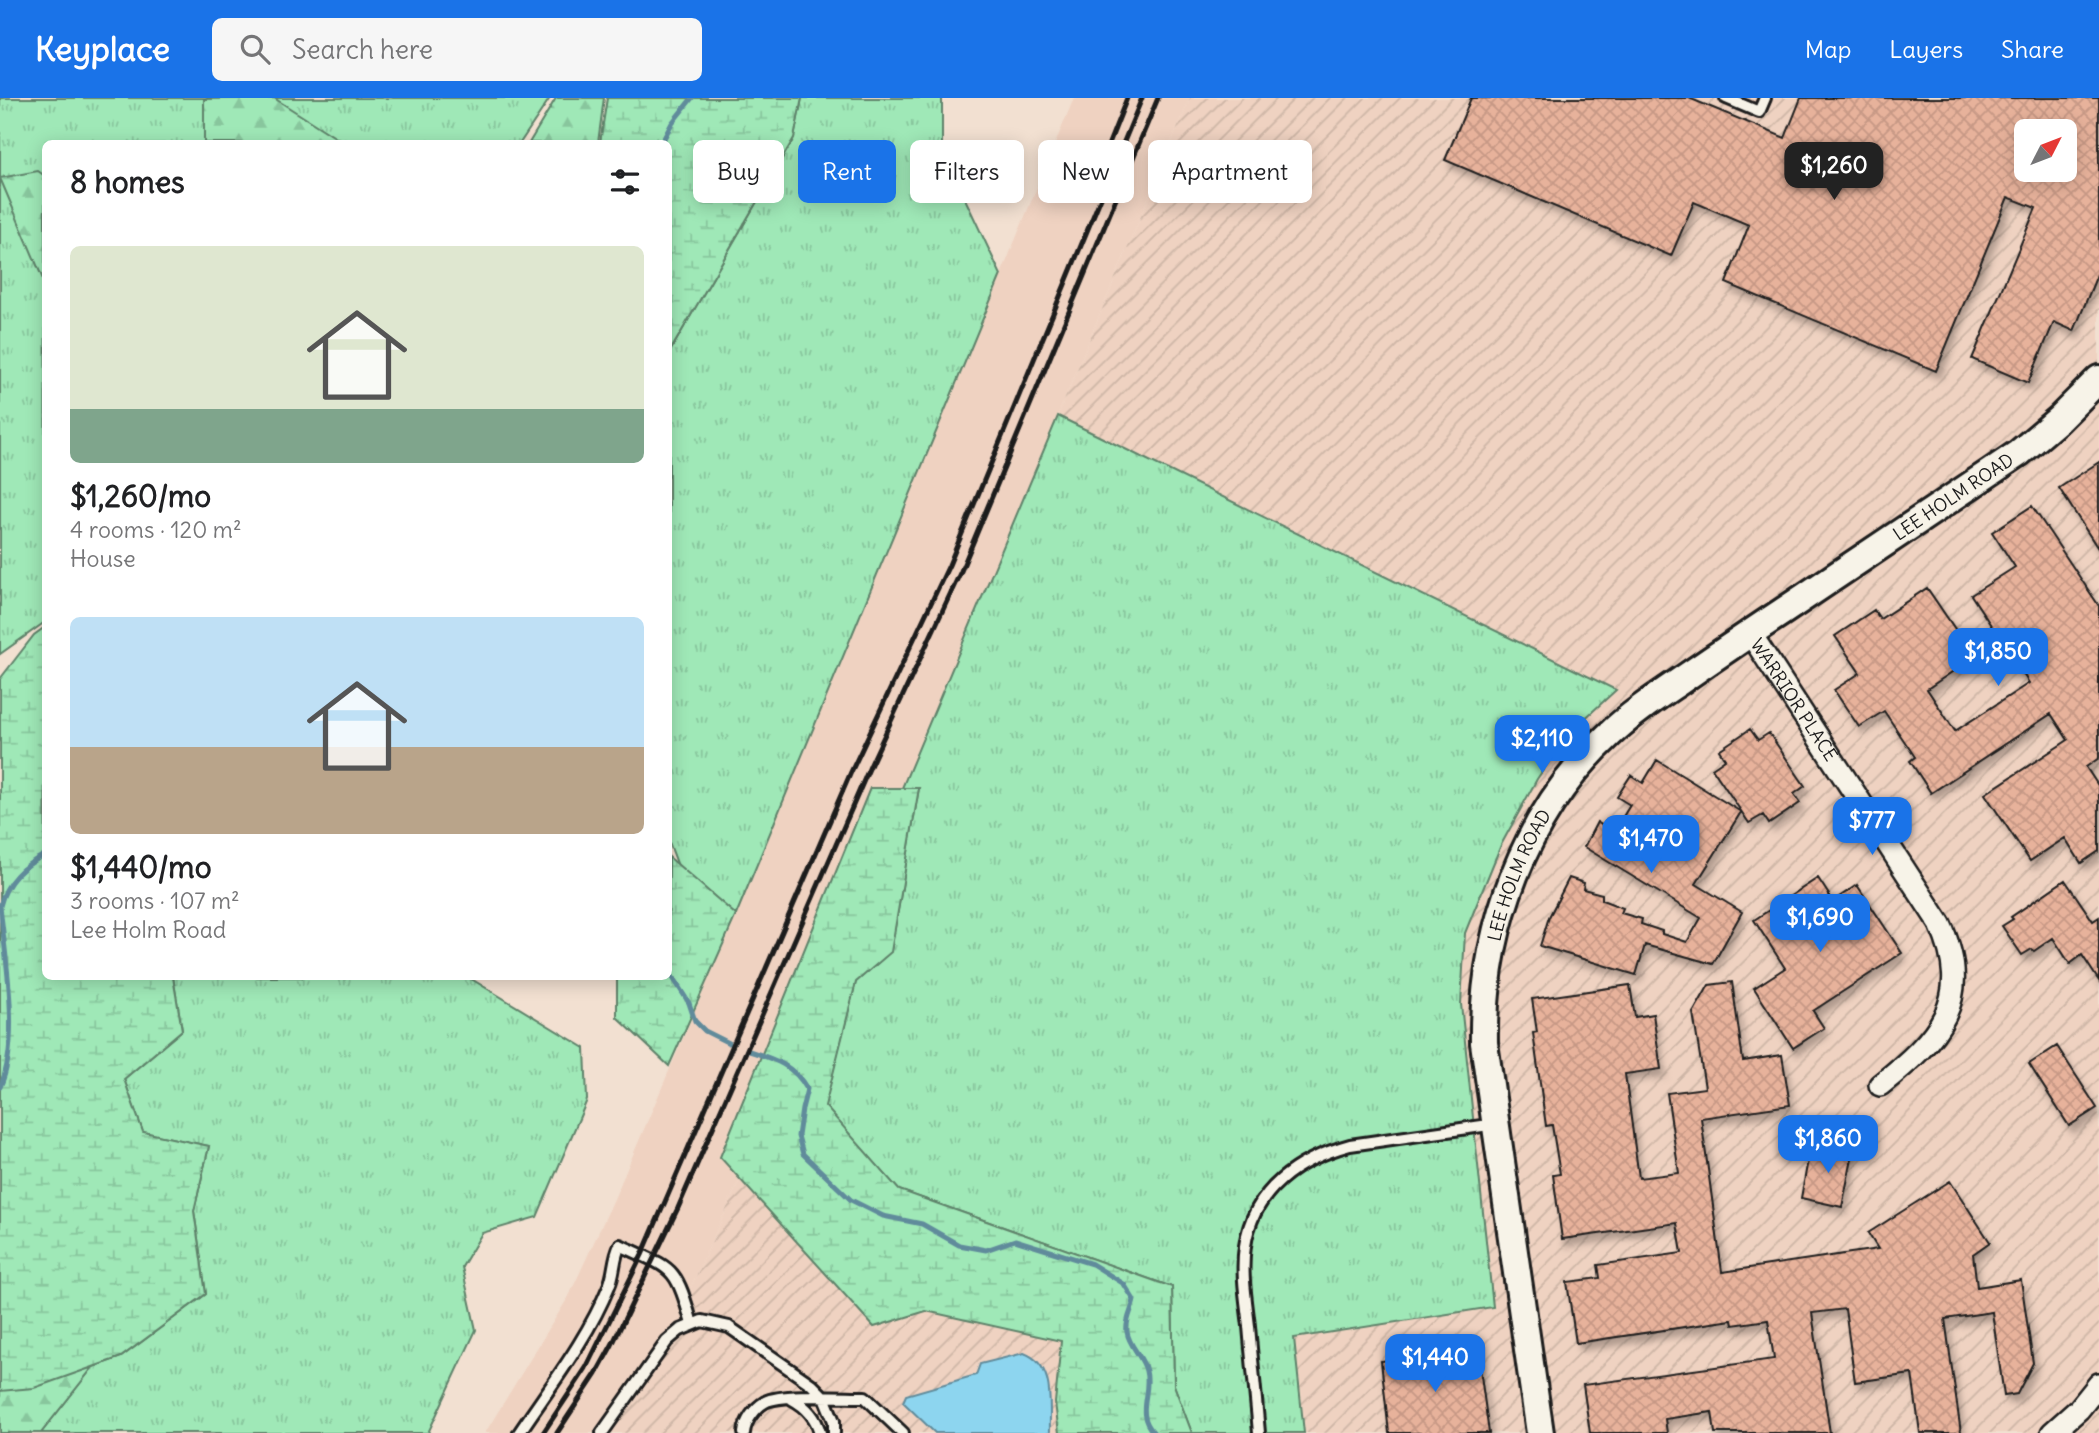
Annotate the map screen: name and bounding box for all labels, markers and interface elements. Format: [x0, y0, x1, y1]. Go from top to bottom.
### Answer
search box [212, 18, 702, 81]
text: Keyplace [35, 28, 170, 70]
icon: search [236, 30, 274, 68]
text: Search here [292, 33, 433, 66]
text: Map [1805, 34, 1851, 64]
text: Layers [1889, 34, 1963, 64]
text: Share [2001, 34, 2064, 64]
north arrow [2014, 119, 2077, 182]
map controls [2014, 119, 2077, 182]
chip: Buy [693, 140, 784, 203]
chip: Rent [798, 140, 896, 203]
chip: Filters [910, 140, 1024, 203]
chip: New [1038, 140, 1134, 203]
chip: Apartment [1148, 140, 1312, 203]
pin: $1,260 [1777, 142, 1891, 202]
text: $1,260 [1800, 150, 1868, 179]
text: 8 homes [70, 163, 185, 201]
icon: filters [606, 163, 644, 201]
icon: home [294, 292, 420, 418]
street label: LEE HOLM ROAD [1888, 448, 2018, 545]
text: $1,260/mo [70, 477, 211, 515]
text: 4 rooms · 120 m² [70, 515, 242, 544]
text: House [70, 544, 136, 573]
pin: $1,850 [1941, 628, 2055, 688]
street label: WARRIOR PLACE [1746, 634, 1843, 765]
text: $1,850 [1964, 636, 2032, 665]
icon: home [294, 663, 420, 789]
pin: $2,110 [1485, 716, 1599, 775]
text: $2,110 [1511, 723, 1573, 752]
pin: $777 [1831, 798, 1913, 857]
street label: LEE HOLM ROAD [1483, 805, 1556, 943]
text: $777 [1849, 805, 1895, 834]
pin: $1,470 [1594, 816, 1708, 875]
text: $1,470 [1618, 823, 1684, 852]
text: $1,440/mo [70, 848, 212, 886]
text: 3 rooms · 107 m² [70, 886, 240, 915]
pin: $1,690 [1763, 894, 1877, 954]
text: $1,690 [1786, 902, 1854, 931]
text: Lee Holm Road [70, 915, 226, 944]
pin: $1,860 [1771, 1116, 1885, 1175]
text: $1,860 [1794, 1123, 1862, 1152]
pin: $1,440 [1378, 1334, 1492, 1394]
text: $1,440 [1401, 1342, 1469, 1371]

